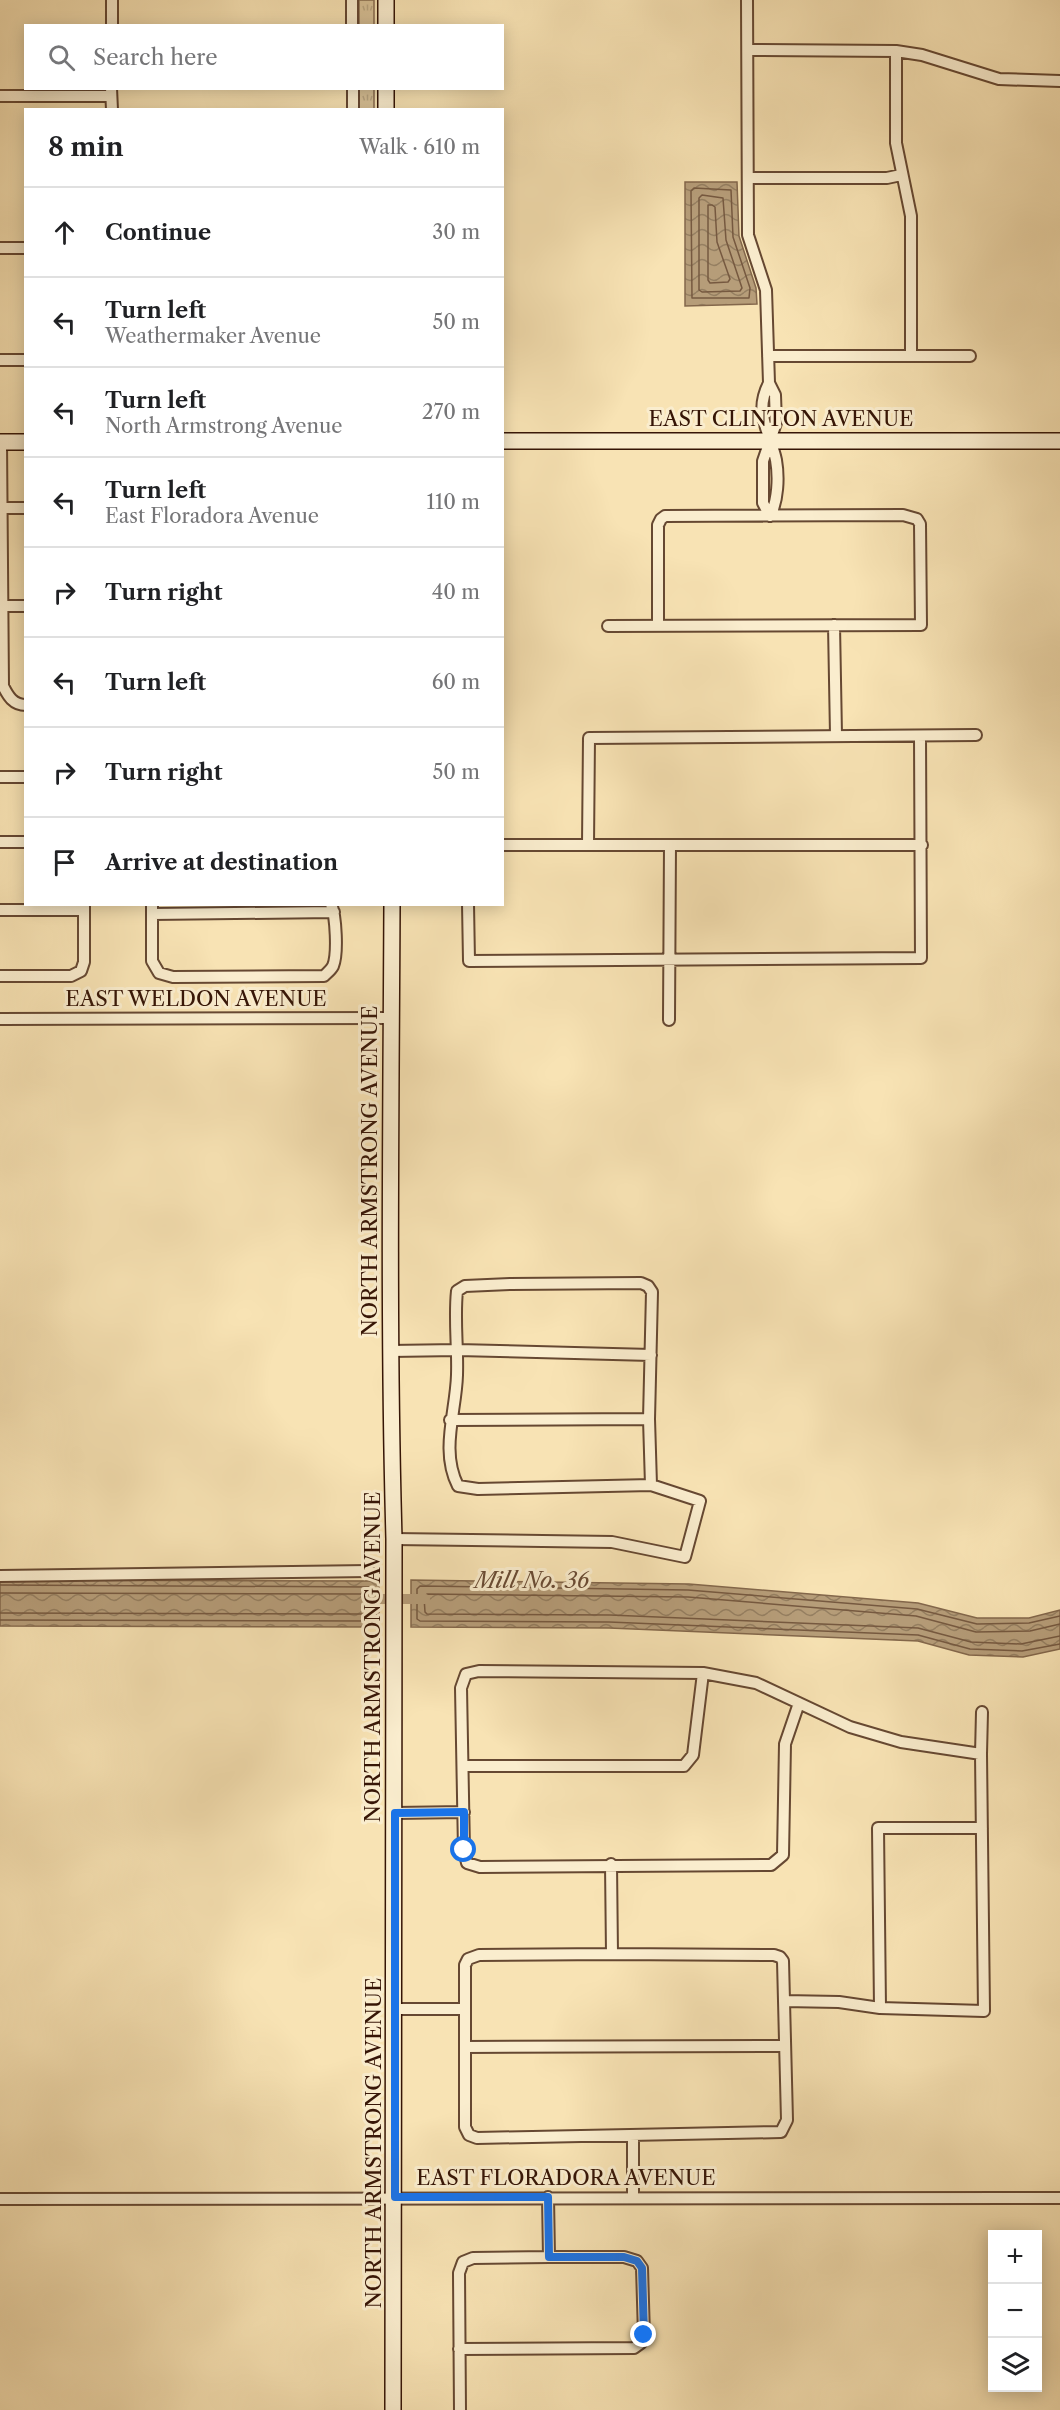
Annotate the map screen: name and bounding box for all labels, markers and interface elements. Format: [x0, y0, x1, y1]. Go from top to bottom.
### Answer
search box [24, 24, 504, 90]
icon: search [45, 41, 78, 74]
text: Search here [93, 44, 218, 71]
text: 8 min [48, 131, 124, 163]
text: Walk · 610 m [359, 135, 480, 159]
icon: ahead [48, 216, 81, 249]
text: Continue [105, 219, 211, 246]
text: 30 m [432, 220, 480, 244]
text: Turn left [105, 297, 206, 324]
icon: left [48, 306, 81, 339]
text: 50 m [433, 310, 480, 334]
text: Weathermaker Avenue [105, 324, 321, 348]
text: Turn left [105, 387, 206, 414]
icon: left [48, 396, 81, 429]
text: 270 m [422, 400, 480, 424]
street label: EAST CLINTON AVENUE [648, 406, 914, 431]
text: North Armstrong Avenue [105, 414, 342, 438]
text: Turn left [105, 477, 206, 504]
icon: left [48, 486, 81, 519]
text: 110 m [427, 490, 480, 514]
text: East Floradora Avenue [105, 504, 319, 528]
icon: right [48, 576, 81, 609]
text: Turn right [105, 579, 223, 606]
text: 40 m [432, 580, 480, 604]
icon: left [48, 666, 81, 699]
text: Turn left [105, 669, 206, 696]
text: 60 m [432, 670, 480, 694]
icon: right [48, 756, 81, 789]
text: Turn right [105, 759, 223, 786]
text: 50 m [433, 760, 480, 784]
icon: arrive [48, 846, 81, 879]
text: Arrive at destination [105, 849, 338, 876]
street label: EAST WELDON AVENUE [65, 986, 327, 1011]
street label: NORTH ARMSTRONG AVENUE [357, 1006, 382, 1336]
street label: NORTH ARMSTRONG AVENUE [360, 1492, 385, 1822]
water label: Mill No. 36 [472, 1567, 590, 1594]
route start [450, 1836, 476, 1862]
street label: NORTH ARMSTRONG AVENUE [361, 1978, 386, 2308]
street label: EAST FLORADORA AVENUE [416, 2165, 716, 2190]
map controls [988, 2230, 1042, 2392]
button: + [988, 2230, 1042, 2284]
button: − [988, 2284, 1042, 2338]
route end [630, 2321, 656, 2347]
button: layers [988, 2338, 1042, 2392]

